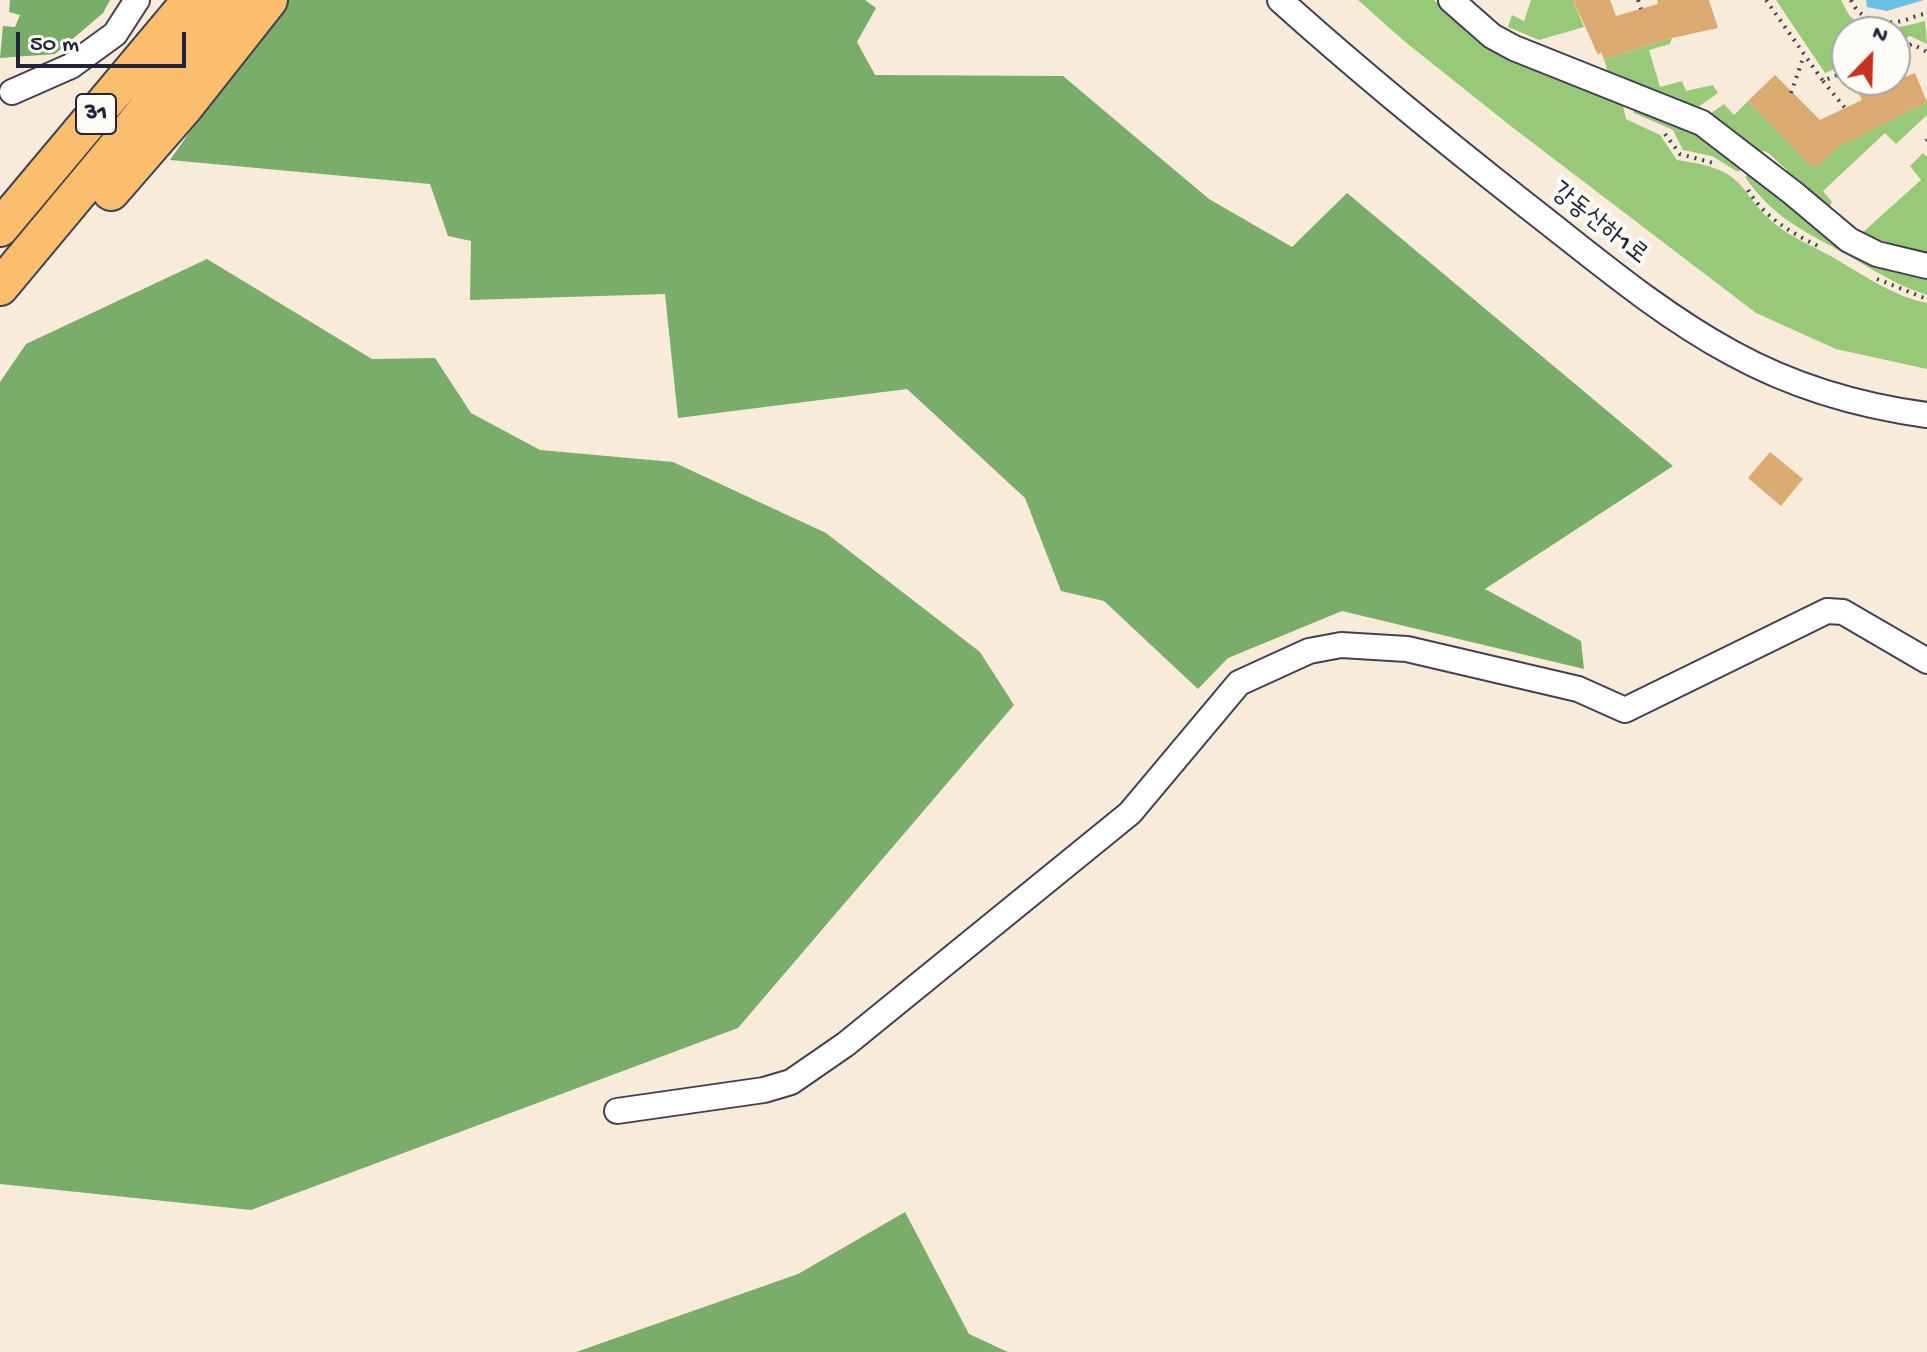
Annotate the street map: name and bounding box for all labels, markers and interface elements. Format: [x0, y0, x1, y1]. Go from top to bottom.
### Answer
scale bar [20, 16, 190, 66]
north arrow [1831, 16, 1911, 96]
text: N [1868, 21, 1891, 51]
text: 50 m [30, 31, 79, 60]
road number: 31 [76, 94, 116, 134]
street label: 강동산하1로 [1543, 177, 1653, 273]

